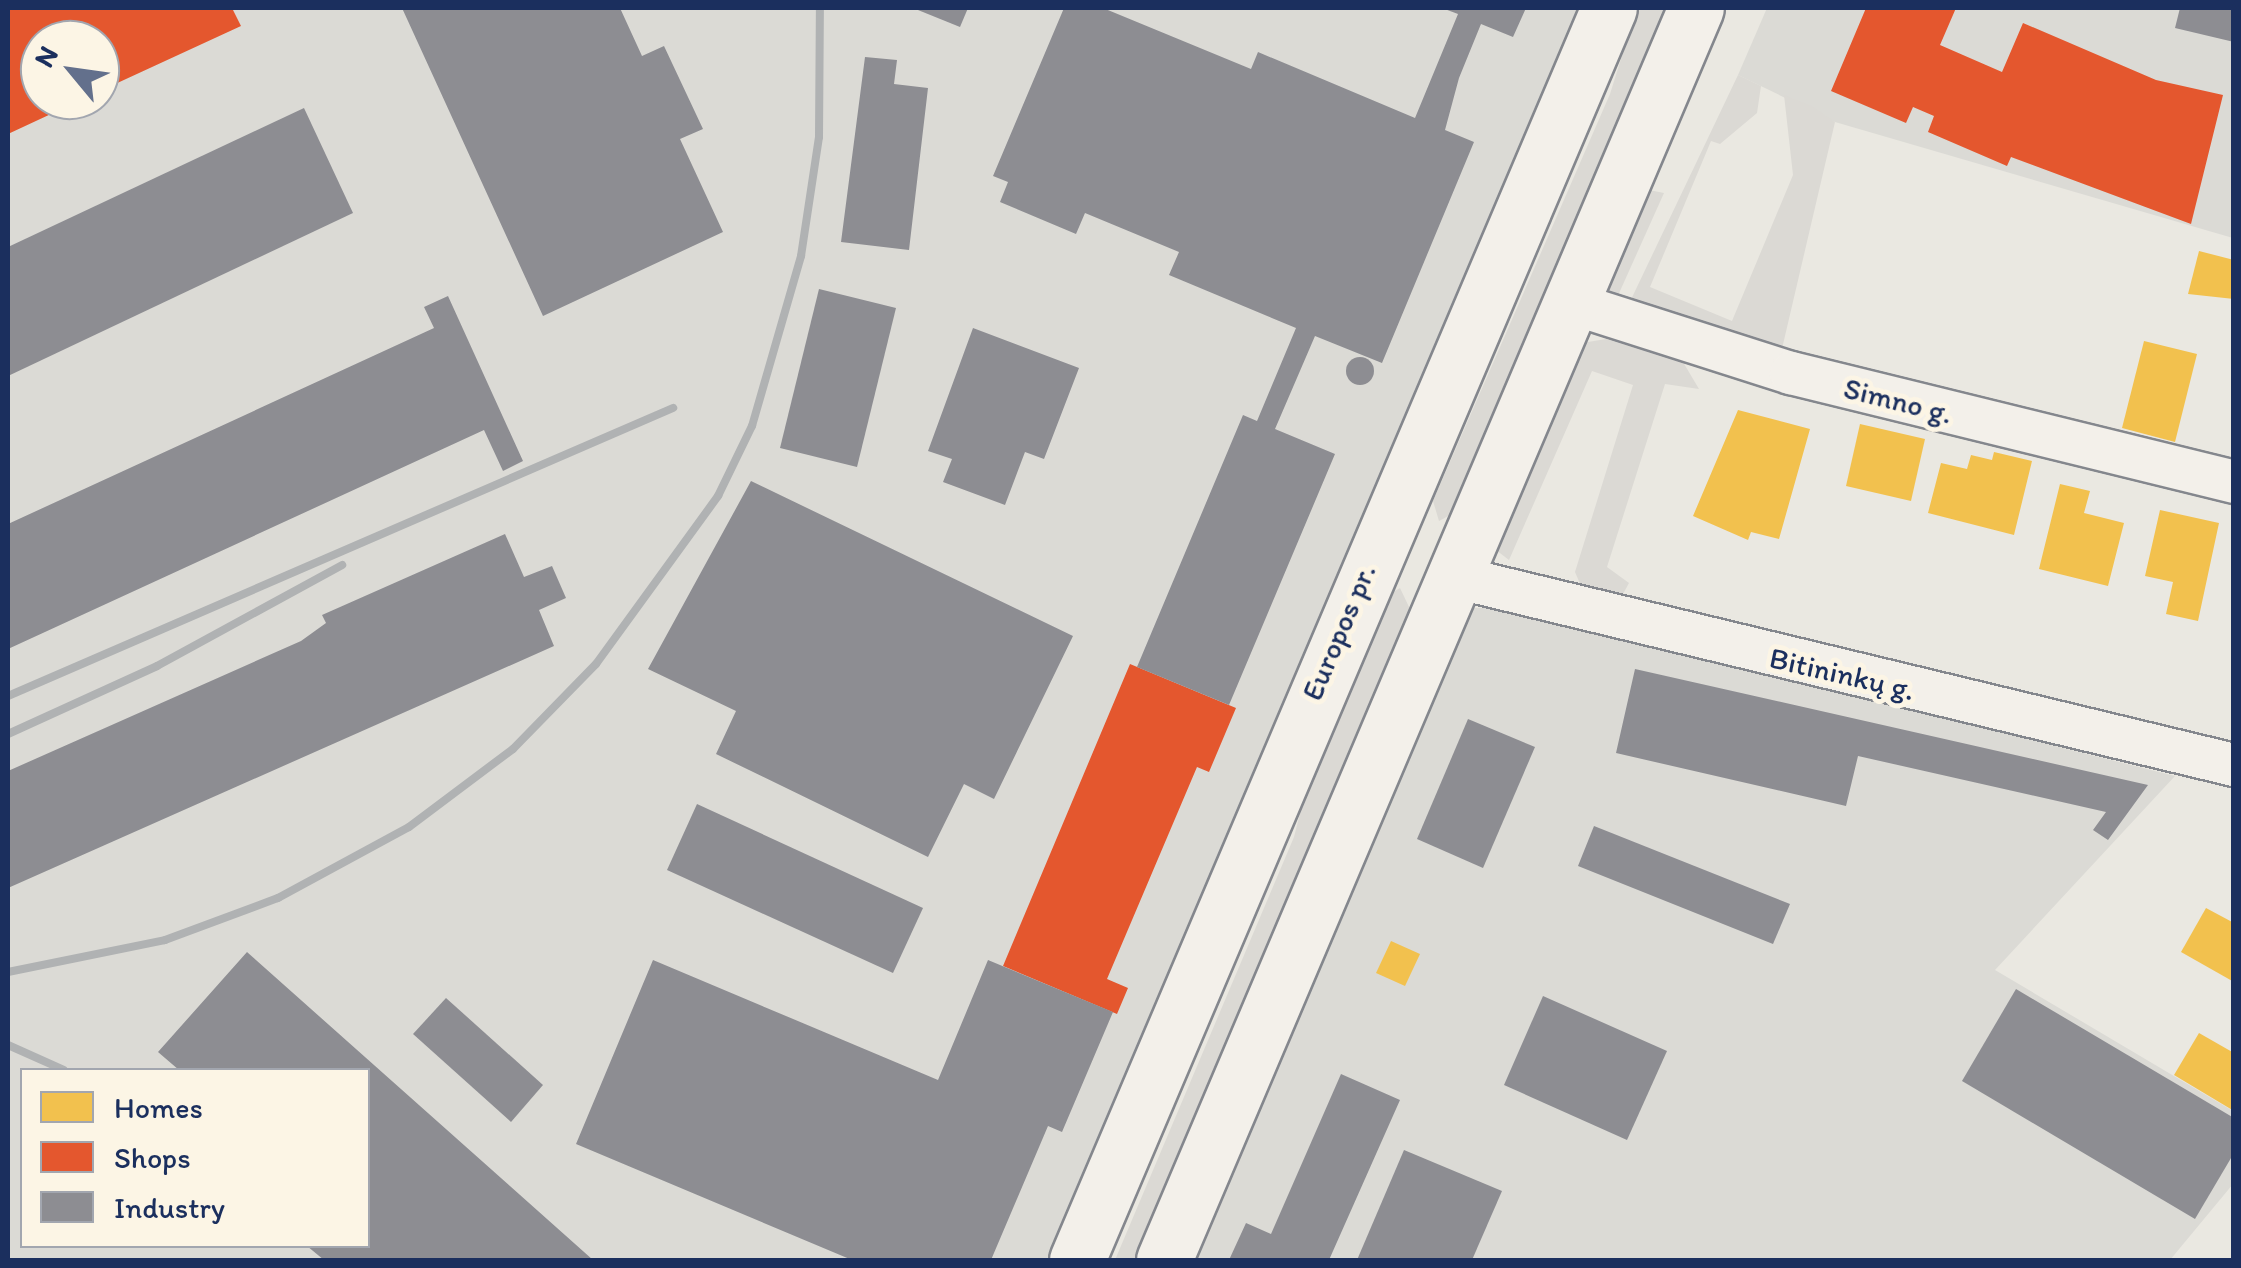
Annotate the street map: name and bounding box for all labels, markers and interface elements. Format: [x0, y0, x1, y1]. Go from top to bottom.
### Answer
north arrow [20, 20, 120, 120]
text: N [26, 40, 65, 73]
street label: Simno g. [1840, 370, 1956, 432]
street label: Europos pr. [1294, 558, 1384, 706]
street label: Bitininkų g. [1766, 640, 1918, 708]
legend [20, 1068, 370, 1248]
text: Homes [114, 1089, 203, 1126]
text: Shops [114, 1139, 191, 1176]
text: Industry [114, 1189, 225, 1226]

